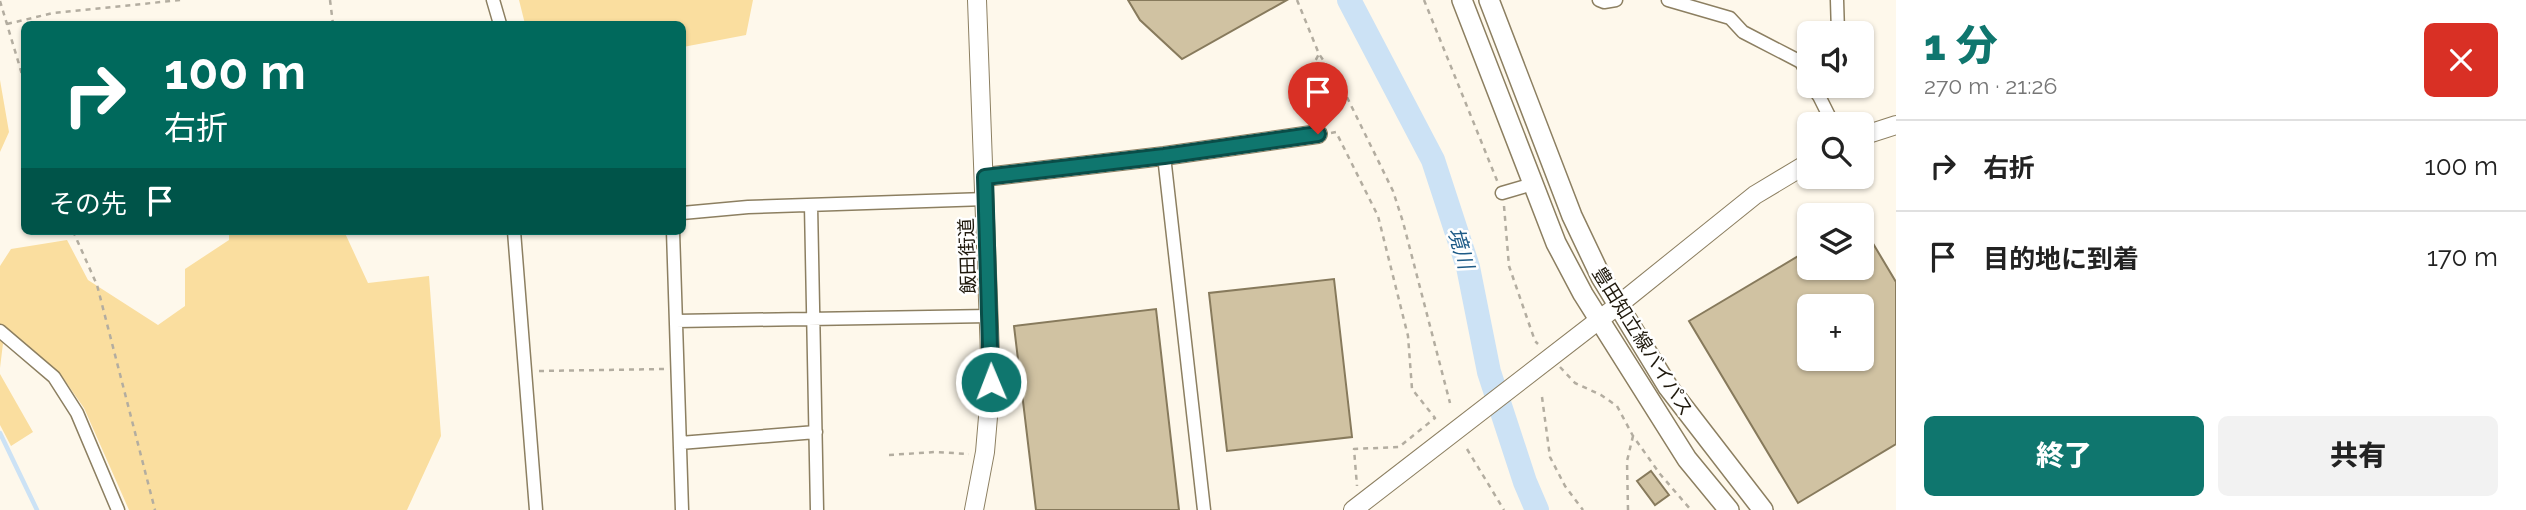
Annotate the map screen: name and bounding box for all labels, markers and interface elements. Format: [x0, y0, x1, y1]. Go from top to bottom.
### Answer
map controls [1797, 21, 1874, 371]
button: sound [1797, 21, 1874, 98]
text: 1 分 [1924, 21, 1998, 70]
button: close [2424, 23, 2498, 97]
text: 100 m [164, 43, 306, 100]
icon: right [49, 49, 140, 140]
pin [1288, 62, 1348, 134]
text: 270 m · 21:26 [1924, 72, 2057, 99]
icon: arrive [1299, 73, 1337, 111]
text: 右折 [164, 109, 228, 146]
button: search [1797, 112, 1874, 189]
icon: right [1924, 147, 1962, 185]
text: 100 m [2425, 151, 2498, 181]
text: 右折 [1983, 153, 2035, 183]
icon: arrive [141, 182, 179, 220]
text: その先 [49, 189, 127, 219]
button: layers [1797, 203, 1874, 280]
street label: 飯田街道 [955, 218, 979, 294]
water label: 境川 [1443, 224, 1480, 274]
icon: arrive [1924, 238, 1962, 276]
text: 170 m [2427, 242, 2498, 272]
text: 目的地に到着 [1983, 244, 2139, 274]
street label: 豊田知立線バイパス [1588, 263, 1698, 419]
button: + [1797, 294, 1874, 371]
position arrow [954, 345, 1028, 419]
button: 終了 [1924, 416, 2204, 496]
button: 共有 [2218, 416, 2498, 496]

